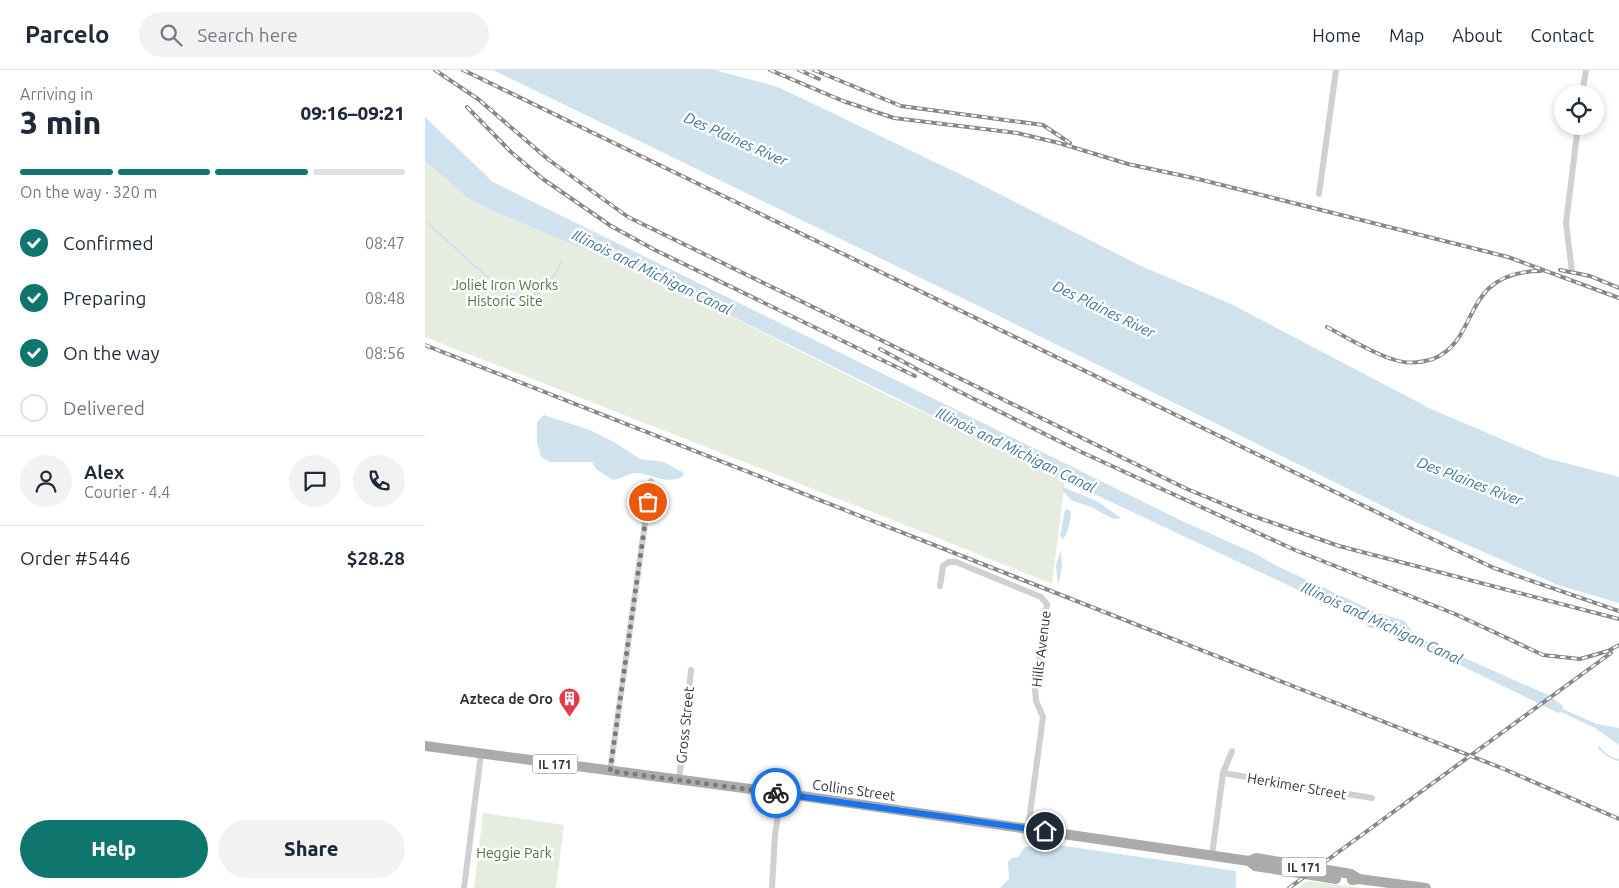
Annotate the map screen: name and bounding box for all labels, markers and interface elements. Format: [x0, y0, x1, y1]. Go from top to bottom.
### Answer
search box [139, 12, 489, 57]
text: Parcelo [25, 21, 109, 48]
icon: search [157, 21, 185, 49]
text: Search here [197, 24, 298, 46]
text: Home [1312, 25, 1361, 45]
text: Map [1389, 25, 1424, 45]
text: About [1452, 25, 1502, 45]
text: Contact [1530, 25, 1594, 45]
text: Arriving in [20, 85, 93, 103]
map controls [1554, 85, 1604, 135]
button: locate [1554, 85, 1604, 135]
text: 09:16–09:21 [300, 102, 405, 124]
text: 3 min [20, 104, 101, 140]
water label: Des Plaines River [682, 109, 792, 170]
text: On the way · 320 m [20, 183, 157, 201]
water label: Illinois and Michigan Canal [569, 226, 735, 318]
icon: check [20, 229, 48, 257]
text: Confirmed [63, 232, 154, 254]
text: 08:47 [365, 234, 405, 252]
park label: Joliet Iron Works Historic Site [452, 277, 558, 309]
water label: Des Plaines River [1050, 277, 1159, 342]
icon: check [20, 284, 48, 312]
text: Preparing [63, 287, 147, 309]
text: 08:48 [365, 289, 405, 307]
icon: check [20, 339, 48, 367]
text: On the way [63, 342, 160, 364]
text: 08:56 [365, 344, 405, 362]
text: Delivered [63, 397, 145, 419]
water label: Illinois and Michigan Canal [933, 404, 1099, 496]
water label: Des Plaines River [1415, 453, 1526, 509]
button: person [20, 455, 72, 507]
button: chat [289, 455, 341, 507]
button: phone [353, 455, 405, 507]
text: Alex [84, 461, 124, 483]
pin [627, 481, 669, 523]
text: Courier · 4.4 [84, 483, 170, 501]
icon: bag [634, 488, 662, 516]
text: Order #5446 [20, 547, 130, 569]
text: $28.28 [347, 547, 405, 569]
water label: Illinois and Michigan Canal [1299, 578, 1466, 668]
street label: Hills Avenue [1028, 610, 1054, 688]
street label: Gross Street [673, 685, 697, 764]
building icon: Azteca de Oro [557, 687, 581, 718]
place label: Azteca de Oro [460, 691, 553, 707]
road number: IL 171 [533, 754, 577, 774]
courier [751, 768, 801, 818]
street label: Herkimer Street [1246, 769, 1348, 803]
street label: Collins Street [811, 776, 897, 804]
icon: bike [762, 779, 790, 807]
pin [1024, 810, 1066, 852]
icon: home [1031, 817, 1059, 845]
button: Help [20, 820, 208, 878]
button: Share [218, 820, 405, 878]
park label: Heggie Park [476, 845, 552, 861]
road number: IL 171 [1281, 858, 1327, 876]

